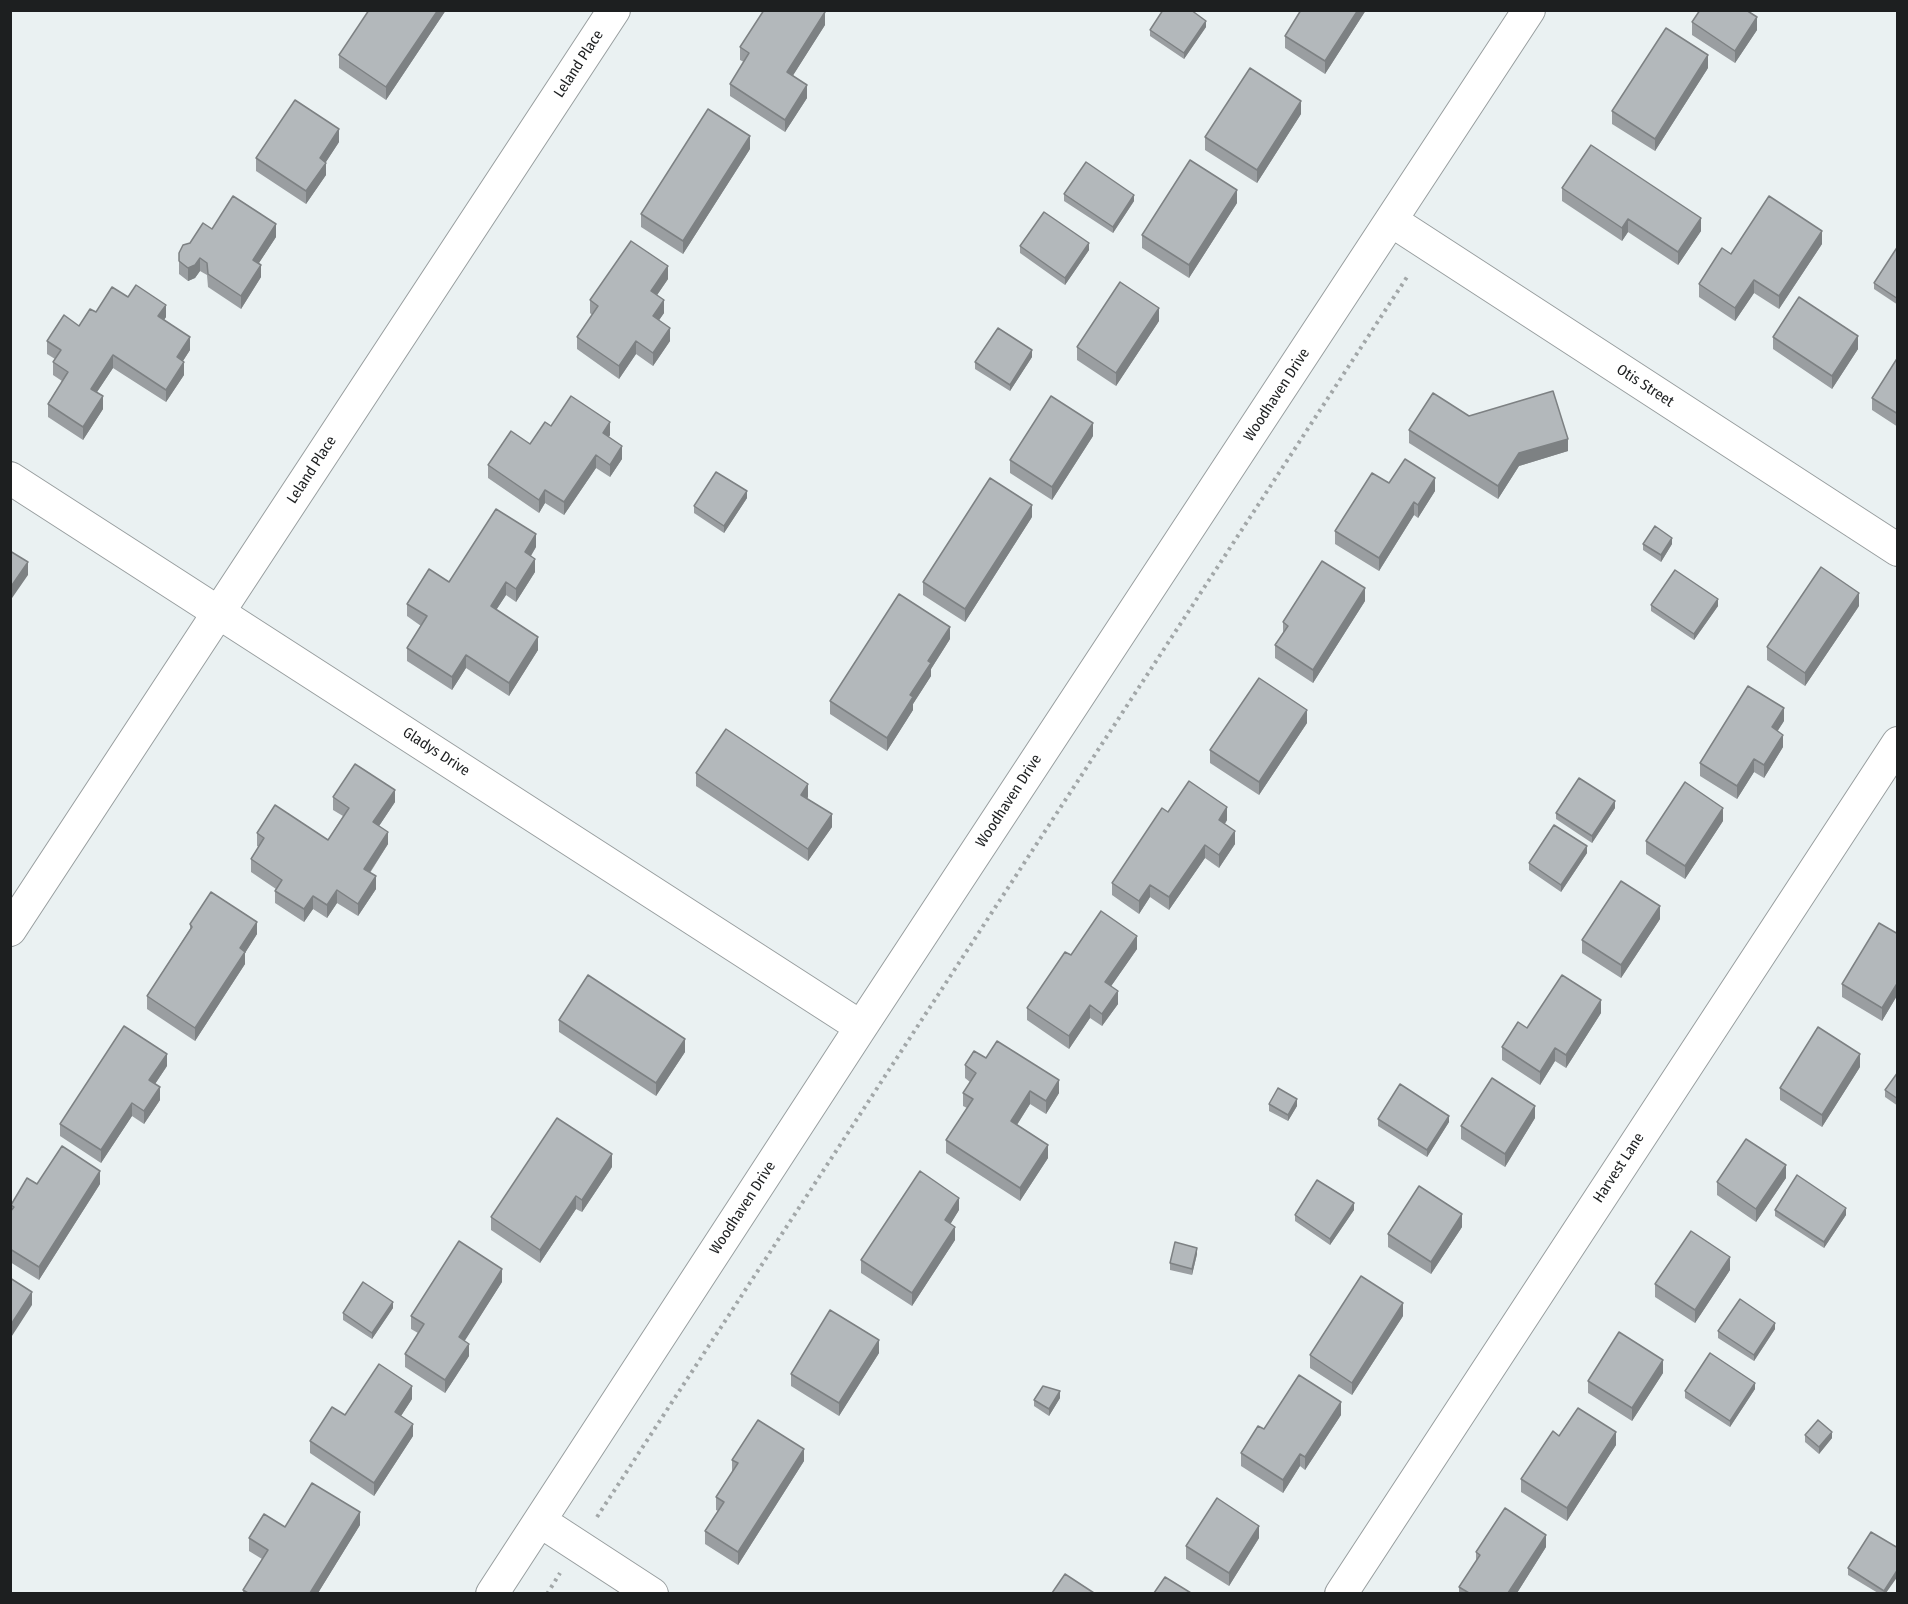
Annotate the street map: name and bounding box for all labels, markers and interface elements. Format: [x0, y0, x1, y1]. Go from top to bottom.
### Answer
street label: Leland Place [551, 27, 607, 101]
street label: Woodhaven Drive [1240, 345, 1314, 445]
street label: Otis Street [1613, 361, 1677, 411]
street label: Leland Place [284, 433, 340, 507]
street label: Gladys Drive [399, 724, 473, 780]
street label: Woodhaven Drive [972, 751, 1046, 851]
street label: Harvest Lane [1590, 1130, 1648, 1206]
street label: Woodhaven Drive [706, 1158, 780, 1258]

